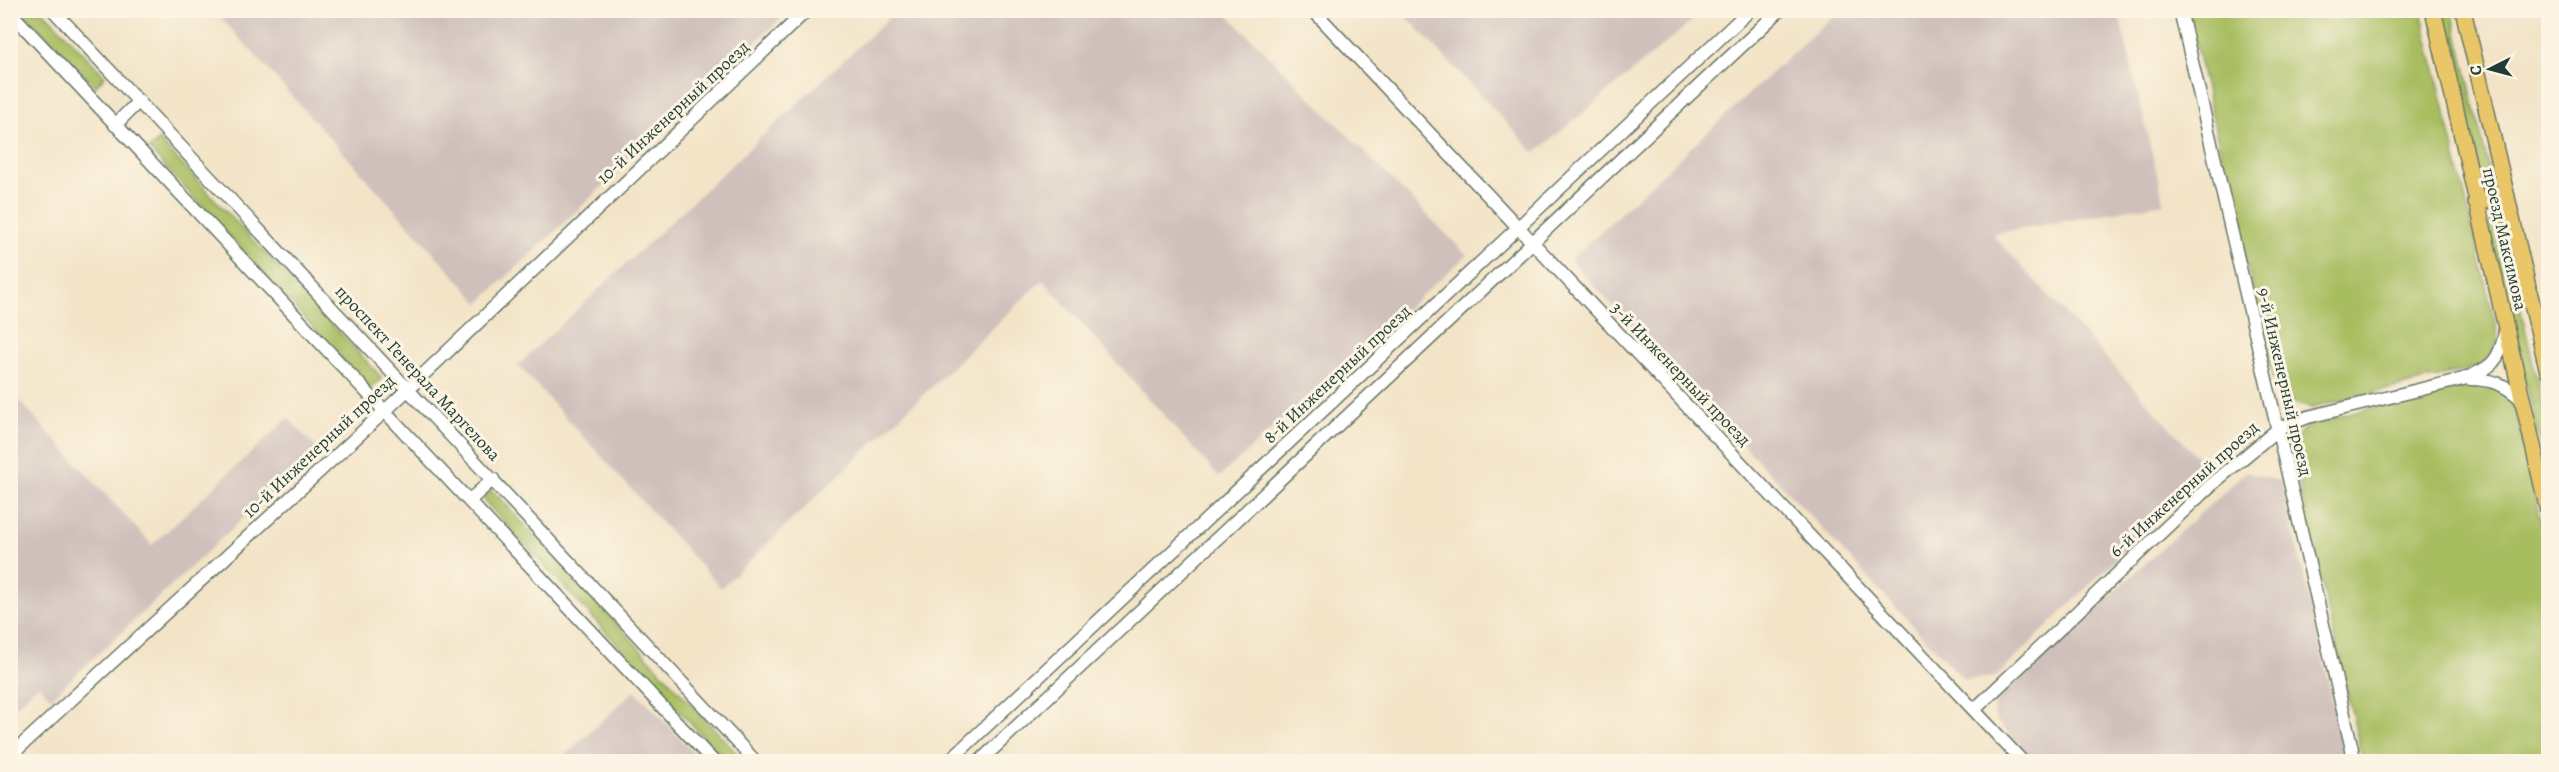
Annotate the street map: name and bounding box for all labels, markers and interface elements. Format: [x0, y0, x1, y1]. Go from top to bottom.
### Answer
street label: 10-й Инженерный проезд [592, 35, 755, 189]
north arrow [2460, 39, 2520, 99]
text: С [2465, 64, 2488, 77]
street label: проезд Максимова [2477, 165, 2533, 313]
street label: проспект Генерала Маргелова [330, 280, 507, 467]
street label: 9-й Инженерный проезд [2252, 285, 2318, 479]
street label: 3-й Инженерный проезд [1606, 297, 1756, 451]
street label: 8-й Инженерный проезд [1258, 299, 1416, 449]
street label: 10-й Инженерный проезд [238, 369, 401, 523]
street label: 6-й Инженерный проезд [2104, 415, 2264, 562]

